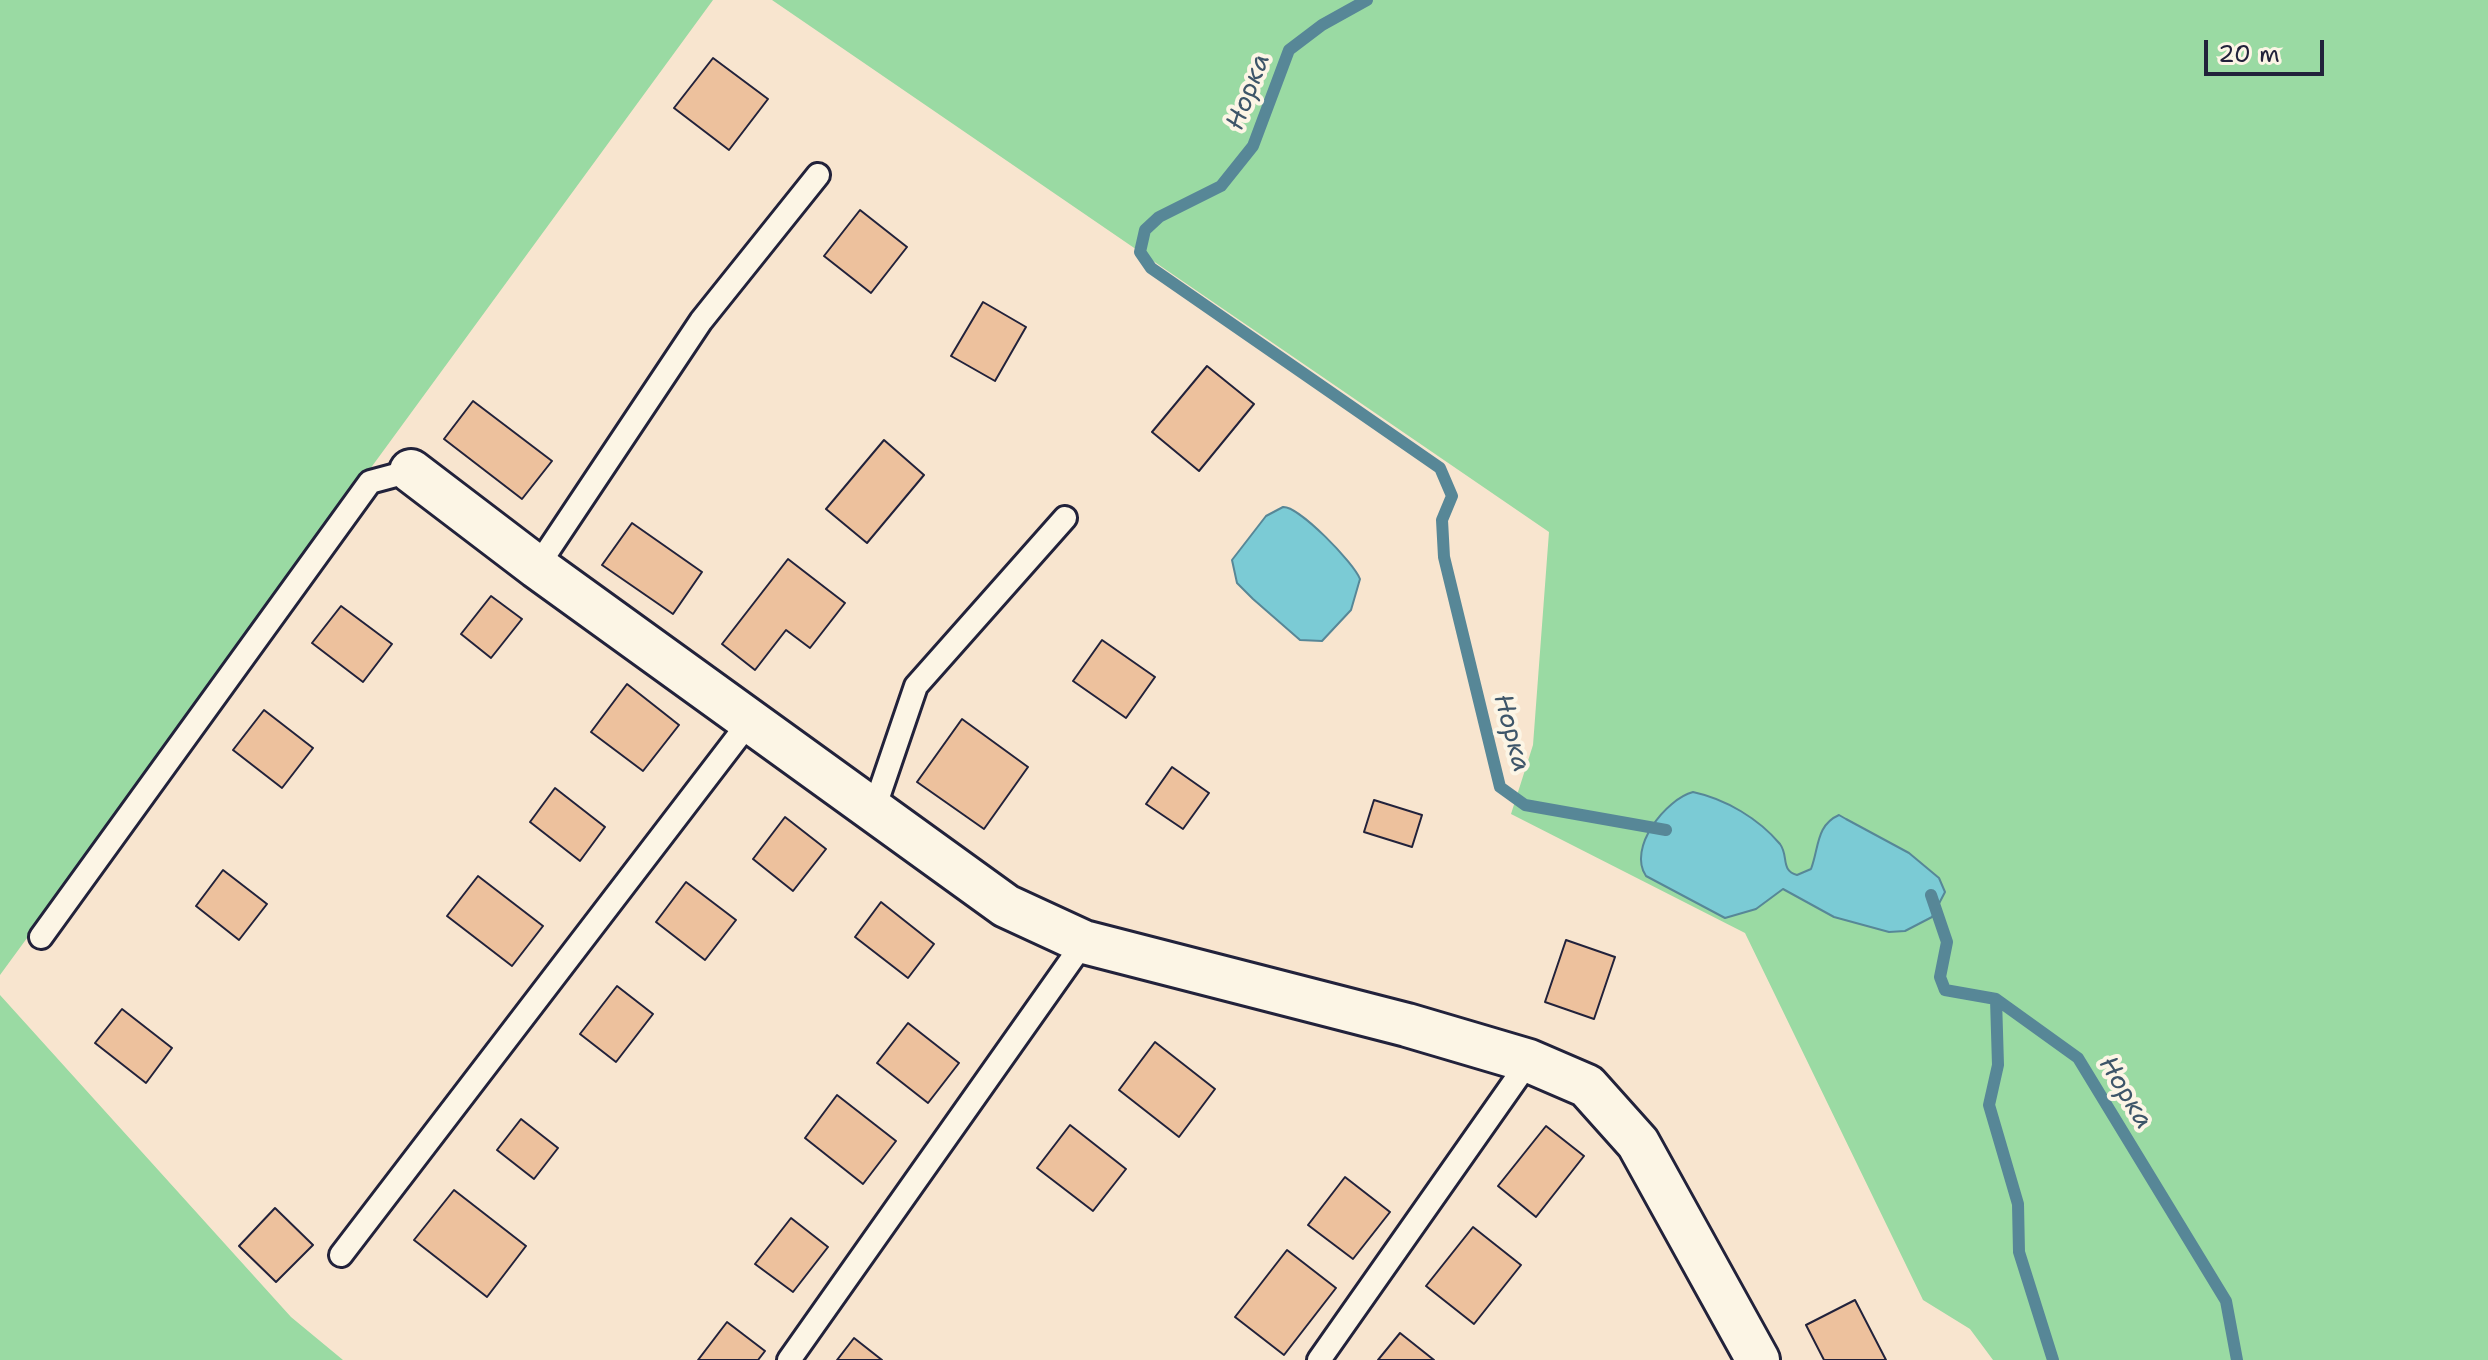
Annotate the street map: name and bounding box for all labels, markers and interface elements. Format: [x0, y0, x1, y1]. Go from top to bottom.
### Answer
scale bar [2208, 24, 2328, 74]
text: 20 m [2218, 38, 2280, 70]
water label: Норка [1220, 49, 1278, 135]
water label: Норка [1486, 691, 1536, 775]
water label: Норка [2091, 1051, 2159, 1135]

